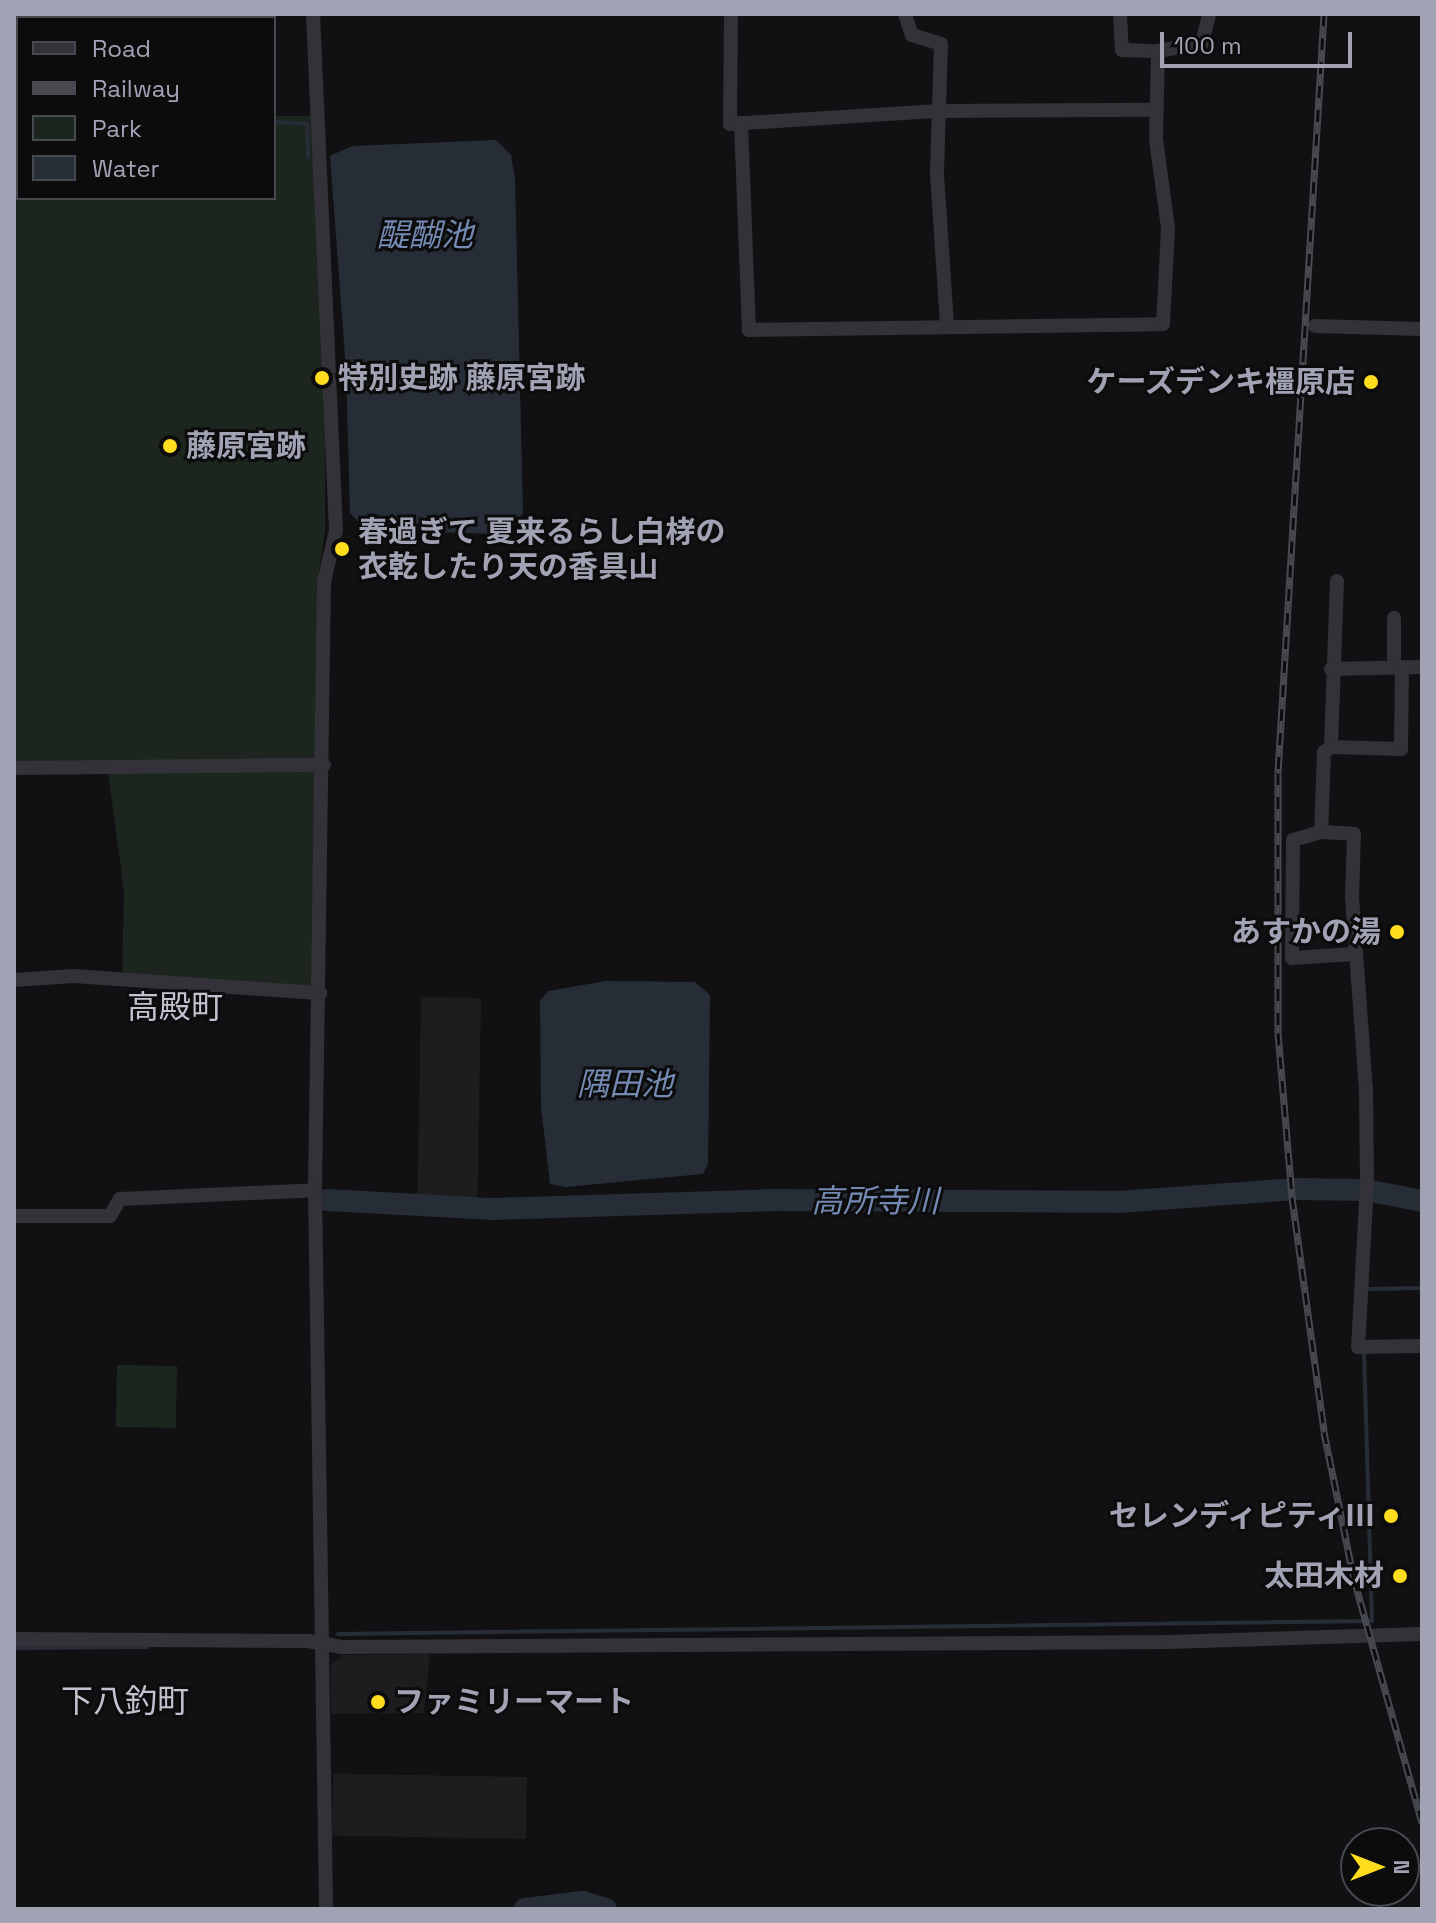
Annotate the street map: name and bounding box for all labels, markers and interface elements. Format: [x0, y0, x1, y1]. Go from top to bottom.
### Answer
legend [16, 16, 276, 200]
scale bar [1164, 16, 1356, 66]
text: 100 m [1174, 30, 1242, 61]
text: Road [92, 33, 151, 64]
text: Railway [92, 73, 180, 104]
text: Park [92, 113, 142, 144]
text: Water [92, 153, 160, 184]
water label: 醍醐池 [377, 216, 473, 254]
place label: 特別史跡 藤原宮跡 [338, 360, 586, 396]
place label: ケーズデンキ橿原店 [1085, 364, 1355, 400]
marker: 特別史跡 藤原宮跡 [313, 369, 331, 387]
marker: ケーズデンキ橿原店 [1362, 373, 1380, 391]
place label: 藤原宮跡 [186, 428, 306, 464]
marker: 藤原宮跡 [161, 437, 179, 455]
place label: 春過ぎて 夏来るらし白𣑥の 衣乾したり天の香具山 [358, 514, 726, 584]
marker: 春過ぎて 夏来るらし白𣑥の 衣乾したり天の香具山 [333, 540, 351, 558]
place label: あすかの湯 [1231, 914, 1381, 950]
marker: あすかの湯 [1388, 923, 1406, 941]
district label: 高殿町 [127, 988, 223, 1026]
water label: 隅田池 [577, 1065, 673, 1103]
water label: 高所寺川 [811, 1182, 939, 1220]
place label: セレンディピティⅢ [1105, 1498, 1375, 1534]
marker: セレンディピティⅢ [1382, 1507, 1400, 1525]
place label: 太田木材 [1264, 1558, 1384, 1594]
marker: 太田木材 [1391, 1567, 1409, 1585]
district label: 下八釣町 [61, 1682, 189, 1720]
place label: ファミリーマート [394, 1684, 634, 1720]
marker: ファミリーマート [369, 1693, 387, 1711]
north arrow [1340, 1827, 1420, 1907]
text: N [1388, 1860, 1416, 1874]

